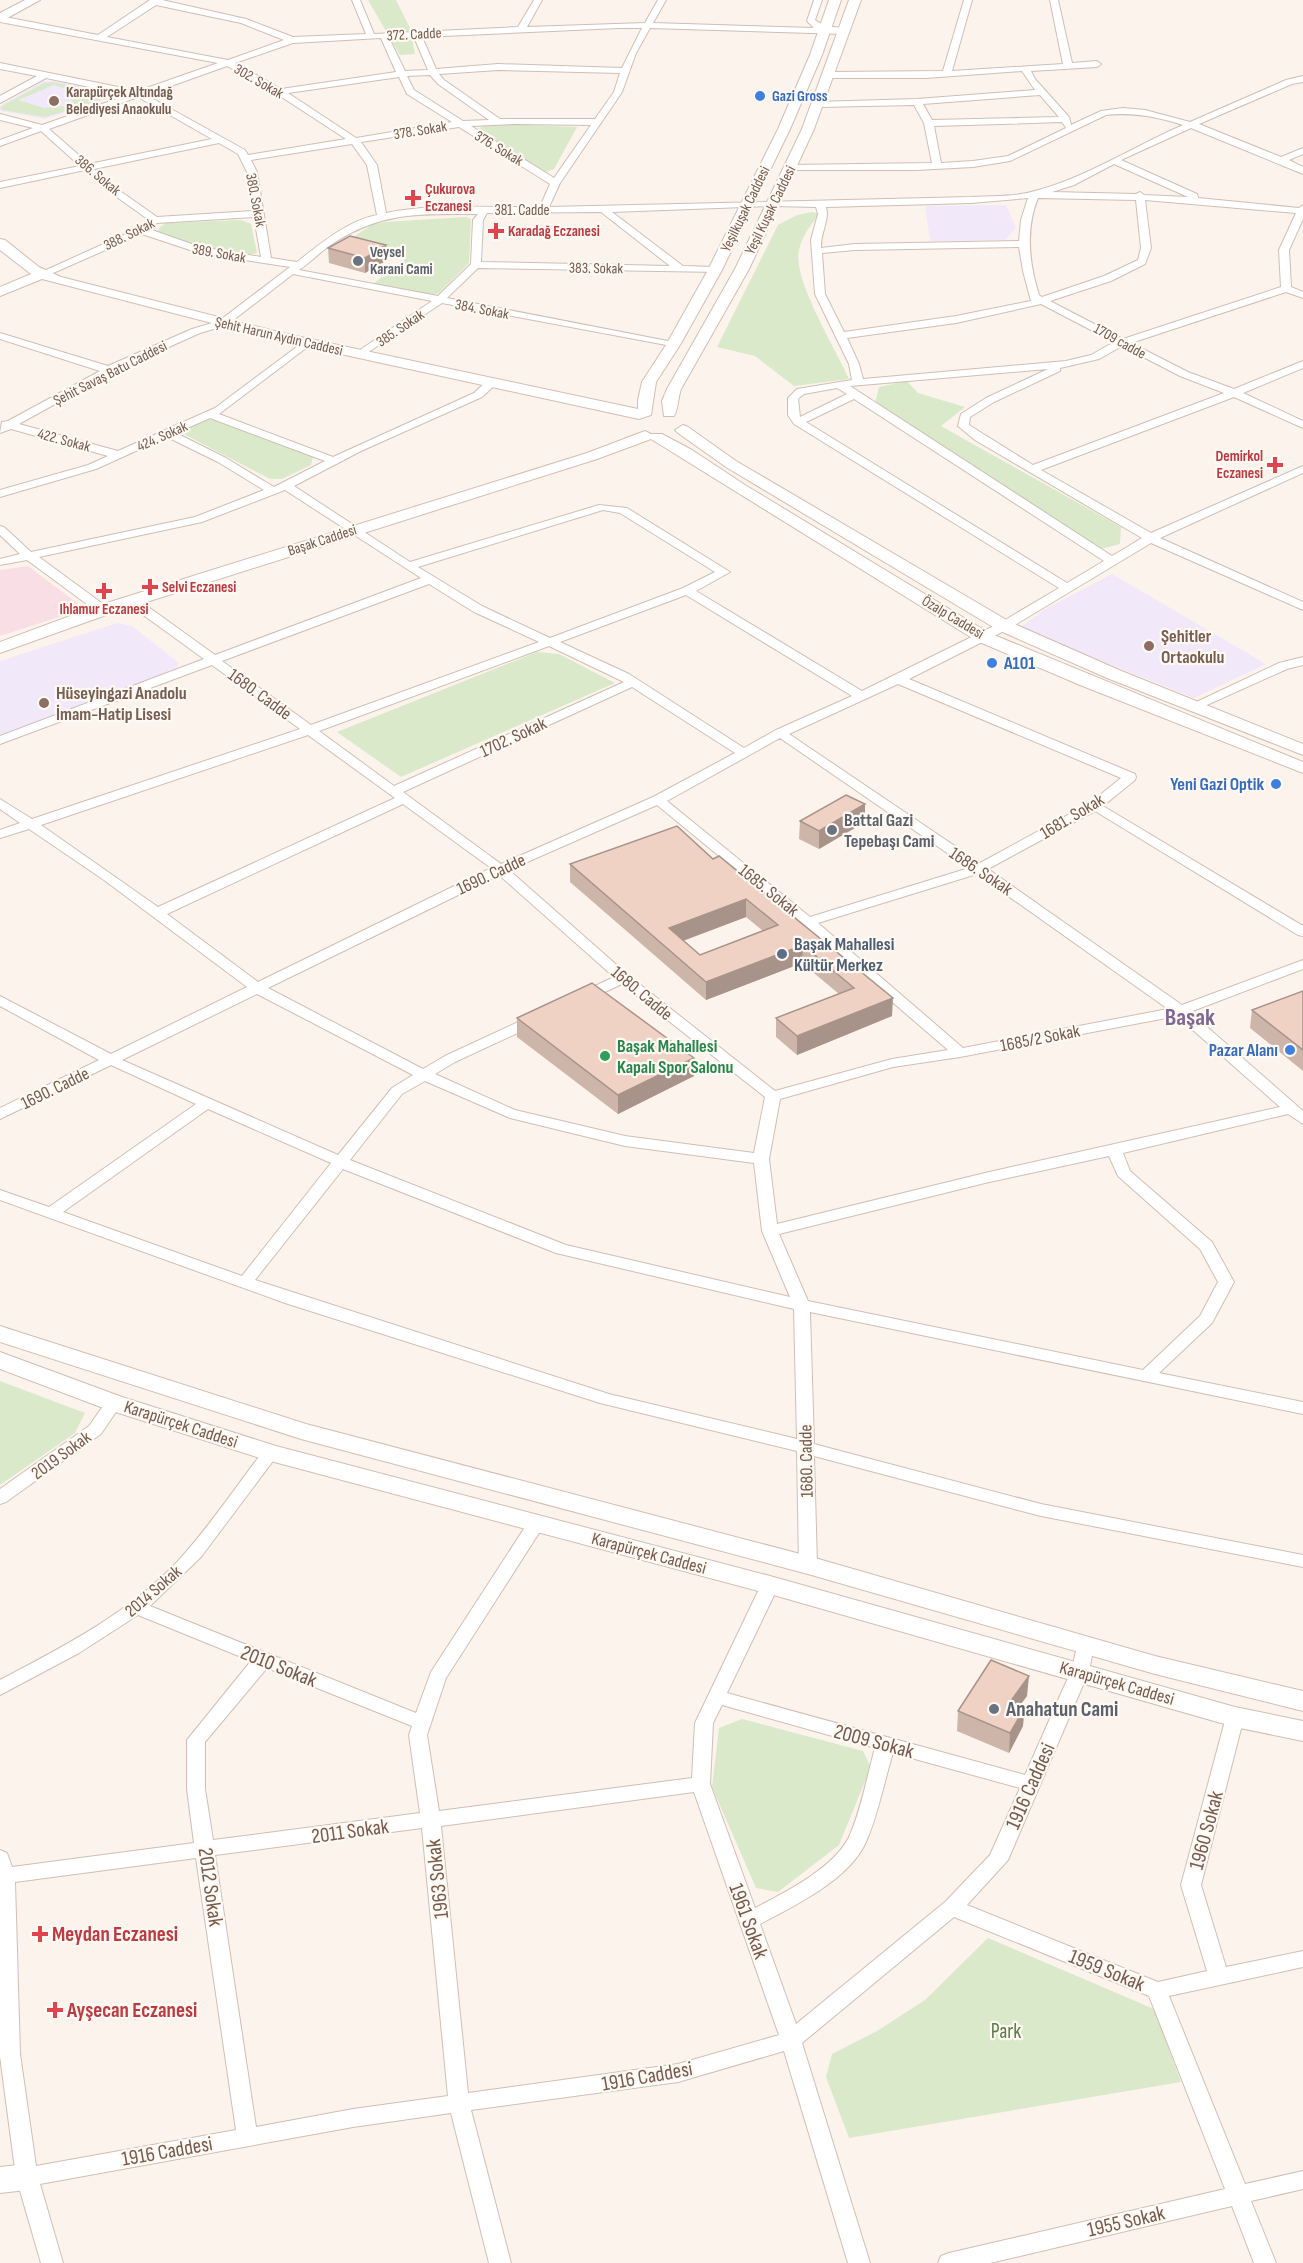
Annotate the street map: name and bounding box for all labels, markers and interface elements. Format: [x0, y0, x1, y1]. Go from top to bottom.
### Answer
street label: 372. Cadde [386, 24, 442, 45]
street label: 302. Sokak [231, 60, 287, 103]
place label: Karapürçek Altındağ Belediyesi Anaokulu [66, 83, 173, 119]
place label: Gazi Gross [772, 87, 828, 106]
marker: Gazi Gross [753, 89, 767, 103]
marker: Karapürçek Altındağ Belediyesi Anaokulu [47, 94, 61, 108]
street label: 378. Sokak [392, 117, 448, 144]
street label: 376. Sokak [471, 126, 527, 171]
street label: 386. Sokak [71, 151, 125, 200]
street label: Yeşilkuşak Caddesi [716, 163, 775, 255]
street label: Yeşil Kuşak Caddesi [741, 163, 800, 258]
street label: 380. Sokak [241, 172, 270, 229]
place label: Çukurova Eczanesi [425, 180, 475, 216]
marker: Çukurova Eczanesi [406, 191, 420, 205]
street label: 381. Cadde [494, 201, 550, 220]
street label: 388. Sokak [101, 214, 158, 255]
place label: Karadağ Eczanesi [508, 222, 600, 241]
marker: Karadağ Eczanesi [489, 224, 503, 238]
street label: 389. Sokak [191, 239, 248, 268]
place label: Veysel Karani Cami [370, 243, 433, 279]
marker: Veysel Karani Cami [351, 254, 365, 268]
street label: 383. Sokak [569, 259, 624, 278]
street label: 384. Sokak [453, 295, 511, 324]
street label: 385. Sokak [373, 305, 428, 351]
street label: Şehit Harun Aydın Caddesi [213, 313, 345, 360]
street label: 1709 cadde [1090, 319, 1149, 364]
street label: Şehit Savaş Batu Caddesi [50, 336, 170, 410]
street label: 424. Sokak [134, 417, 191, 456]
street label: 422. Sokak [35, 424, 93, 457]
place label: Demirkol Eczanesi [1216, 447, 1263, 483]
marker: Demirkol Eczanesi [1268, 458, 1282, 472]
street label: Başak Caddesi [285, 520, 359, 561]
place label: Selvi Eczanesi [162, 578, 236, 597]
marker: Selvi Eczanesi [143, 580, 157, 594]
marker: Ihlamur Eczanesi [97, 584, 111, 598]
street label: Özalp Caddesi [918, 591, 988, 644]
place label: Ihlamur Eczanesi [59, 600, 149, 619]
place label: Şehitler Ortaokulu [1161, 626, 1224, 668]
marker: Şehitler Ortaokulu [1142, 639, 1156, 653]
place label: A101 [1003, 653, 1035, 674]
marker: A101 [985, 656, 999, 670]
street label: 1680. Cadde [224, 664, 296, 724]
place label: Hüseyingazi Anadolu İmam-Hatip Lisesi [56, 683, 187, 725]
marker: Hüseyingazi Anadolu İmam-Hatip Lisesi [37, 696, 51, 710]
street label: 1702. Sokak [477, 713, 550, 762]
place label: Yeni Gazi Optik [1170, 774, 1264, 795]
marker: Yeni Gazi Optik [1269, 777, 1283, 791]
street label: 1681. Sokak [1036, 789, 1108, 844]
place label: Battal Gazi Tepebaşı Cami [844, 810, 934, 852]
marker: Battal Gazi Tepebaşı Cami [825, 823, 839, 837]
street label: 1686. Sokak [945, 843, 1016, 900]
street label: 1690. Cadde [454, 849, 529, 899]
street label: 1685. Sokak [734, 860, 803, 921]
place label: Başak Mahallesi Kültür Merkez [794, 934, 894, 976]
marker: Başak Mahallesi Kültür Merkez [775, 947, 789, 961]
street label: 1680. Cadde [607, 962, 677, 1025]
district label: Başak [1165, 1003, 1215, 1032]
street label: 1685/2 Sokak [998, 1020, 1082, 1056]
place label: Başak Mahallesi Kapalı Spor Salonu [617, 1036, 733, 1078]
place label: Pazar Alanı [1209, 1040, 1278, 1061]
marker: Pazar Alanı [1283, 1043, 1297, 1057]
marker: Başak Mahallesi Kapalı Spor Salonu [598, 1049, 612, 1063]
street label: 1690. Cadde [18, 1063, 93, 1114]
street label: Karapürçek Caddesi [121, 1396, 240, 1453]
street label: 1680. Cadde [795, 1424, 818, 1498]
street label: 2019 Sokak [27, 1427, 95, 1484]
street label: Karapürçek Caddesi [589, 1528, 709, 1579]
street label: 2014 Sokak [121, 1561, 186, 1622]
street label: 2010 Sokak [237, 1640, 321, 1693]
street label: Karapürçek Caddesi [1057, 1657, 1177, 1710]
place label: Anahatun Cami [1005, 1697, 1118, 1722]
marker: Anahatun Cami [987, 1702, 1001, 1716]
street label: 2009 Sokak [831, 1719, 917, 1764]
street label: 1916 Caddesi [1000, 1739, 1061, 1833]
street label: 1960 Sokak [1184, 1788, 1229, 1872]
street label: 2011 Sokak [310, 1814, 390, 1849]
street label: 1963 Sokak [421, 1838, 454, 1920]
street label: 2012 Sokak [193, 1846, 228, 1928]
street label: 1961 Sokak [723, 1880, 774, 1962]
place label: Meydan Eczanesi [52, 1922, 178, 1947]
marker: Meydan Eczanesi [33, 1927, 47, 1941]
street label: 1959 Sokak [1065, 1944, 1148, 1997]
place label: Ayşecan Eczanesi [66, 1998, 197, 2023]
marker: Ayşecan Eczanesi [48, 2003, 62, 2017]
park label: Park [991, 2019, 1021, 2044]
street label: 1916 Caddesi [600, 2056, 694, 2097]
street label: 1916 Caddesi [120, 2131, 214, 2172]
street label: 1955 Sokak [1085, 2200, 1167, 2243]

